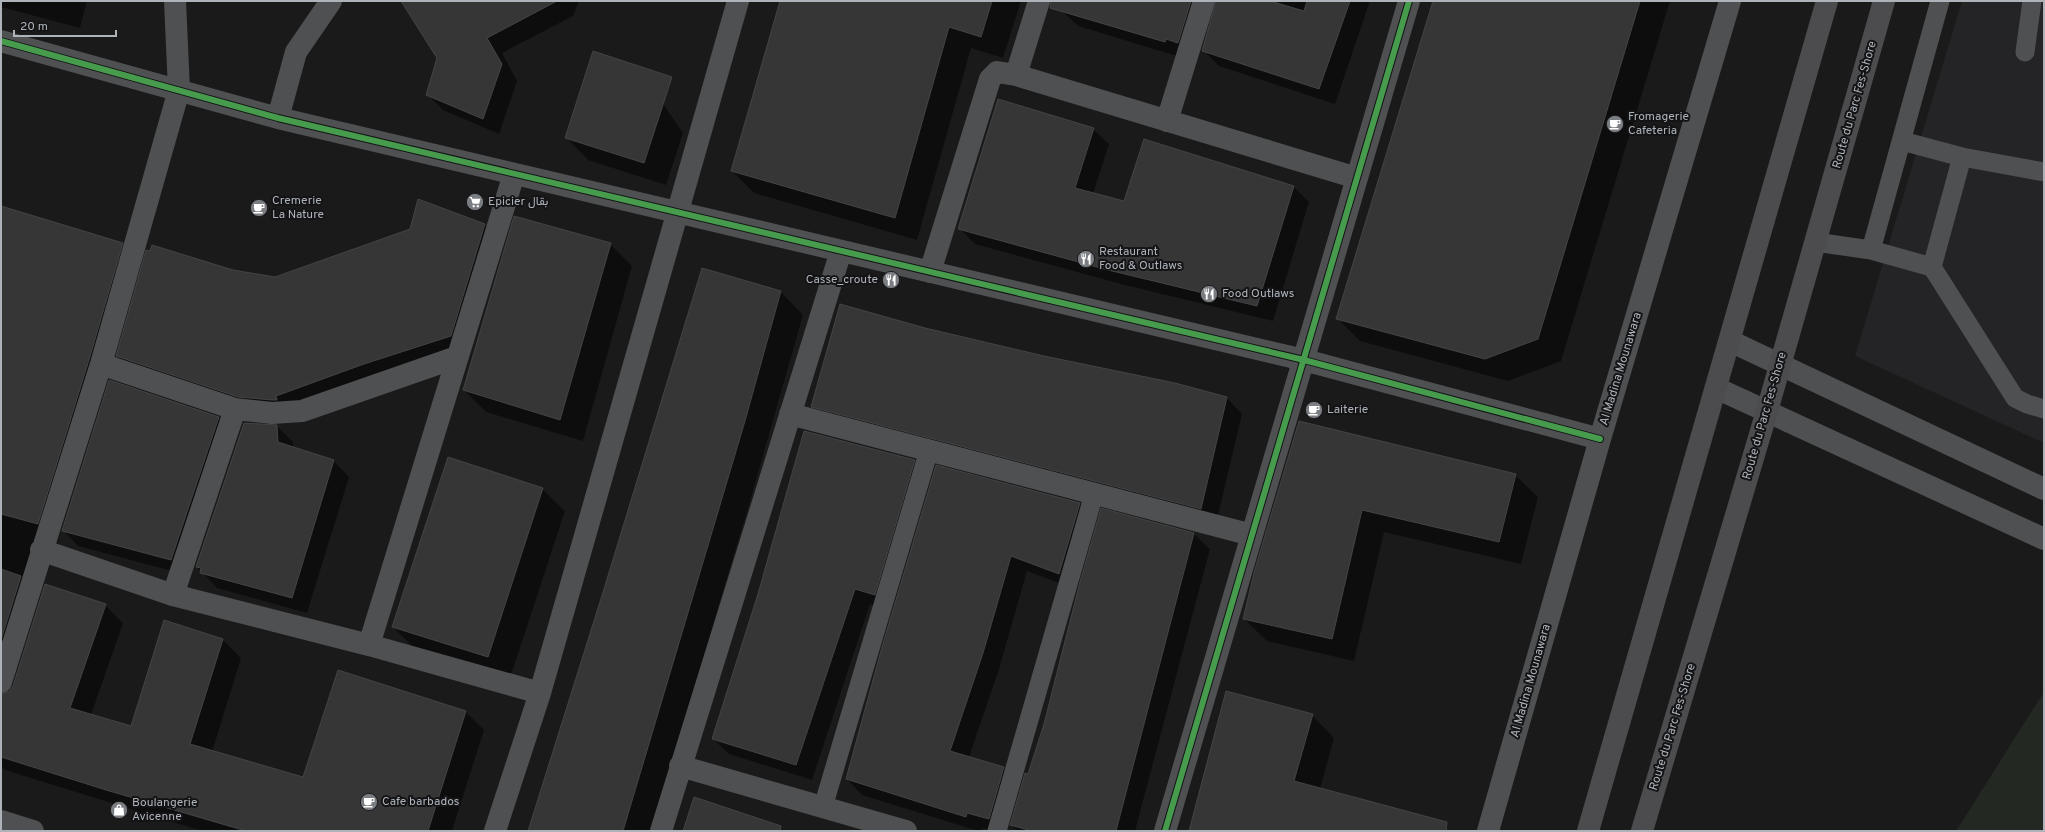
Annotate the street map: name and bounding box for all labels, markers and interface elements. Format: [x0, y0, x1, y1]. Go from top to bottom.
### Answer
scale bar [14, 12, 116, 38]
text: 20 m [20, 19, 48, 35]
street label: Route du Parc Fes-Shore [1829, 39, 1881, 171]
place label: Fromagerie Cafeteria [1628, 109, 1689, 139]
cafe icon: Fromagerie Cafeteria [1605, 114, 1625, 134]
supermarket icon: Epicier بقال [465, 192, 485, 212]
place label: Cremerie La Nature [272, 193, 324, 223]
place label: Epicier بقال [488, 194, 548, 210]
cafe icon: Cremerie La Nature [249, 198, 269, 218]
place label: Restaurant Food & Outlaws [1099, 244, 1182, 274]
restaurant icon: Restaurant Food & Outlaws [1076, 249, 1096, 269]
restaurant icon: Casse_croute [881, 270, 901, 290]
place label: Casse_croute [806, 272, 878, 288]
restaurant icon: Food Outlaws [1199, 284, 1219, 304]
place label: Food Outlaws [1222, 286, 1294, 302]
street label: Al Madina Mounawara [1596, 310, 1646, 428]
street label: Route du Parc Fes-Shore [1739, 350, 1791, 482]
cafe icon: Laiterie [1304, 400, 1324, 420]
place label: Laiterie [1327, 402, 1368, 418]
street label: Al Madina Mounawara [1507, 622, 1555, 740]
street label: Route du Parc Fes-Shore [1646, 662, 1700, 792]
cafe icon: Cafe barbados [359, 792, 379, 812]
place label: Cafe barbados [382, 794, 459, 810]
place label: Boulangerie Avicenne [132, 795, 197, 825]
shop icon: Boulangerie Avicenne [109, 800, 129, 820]

